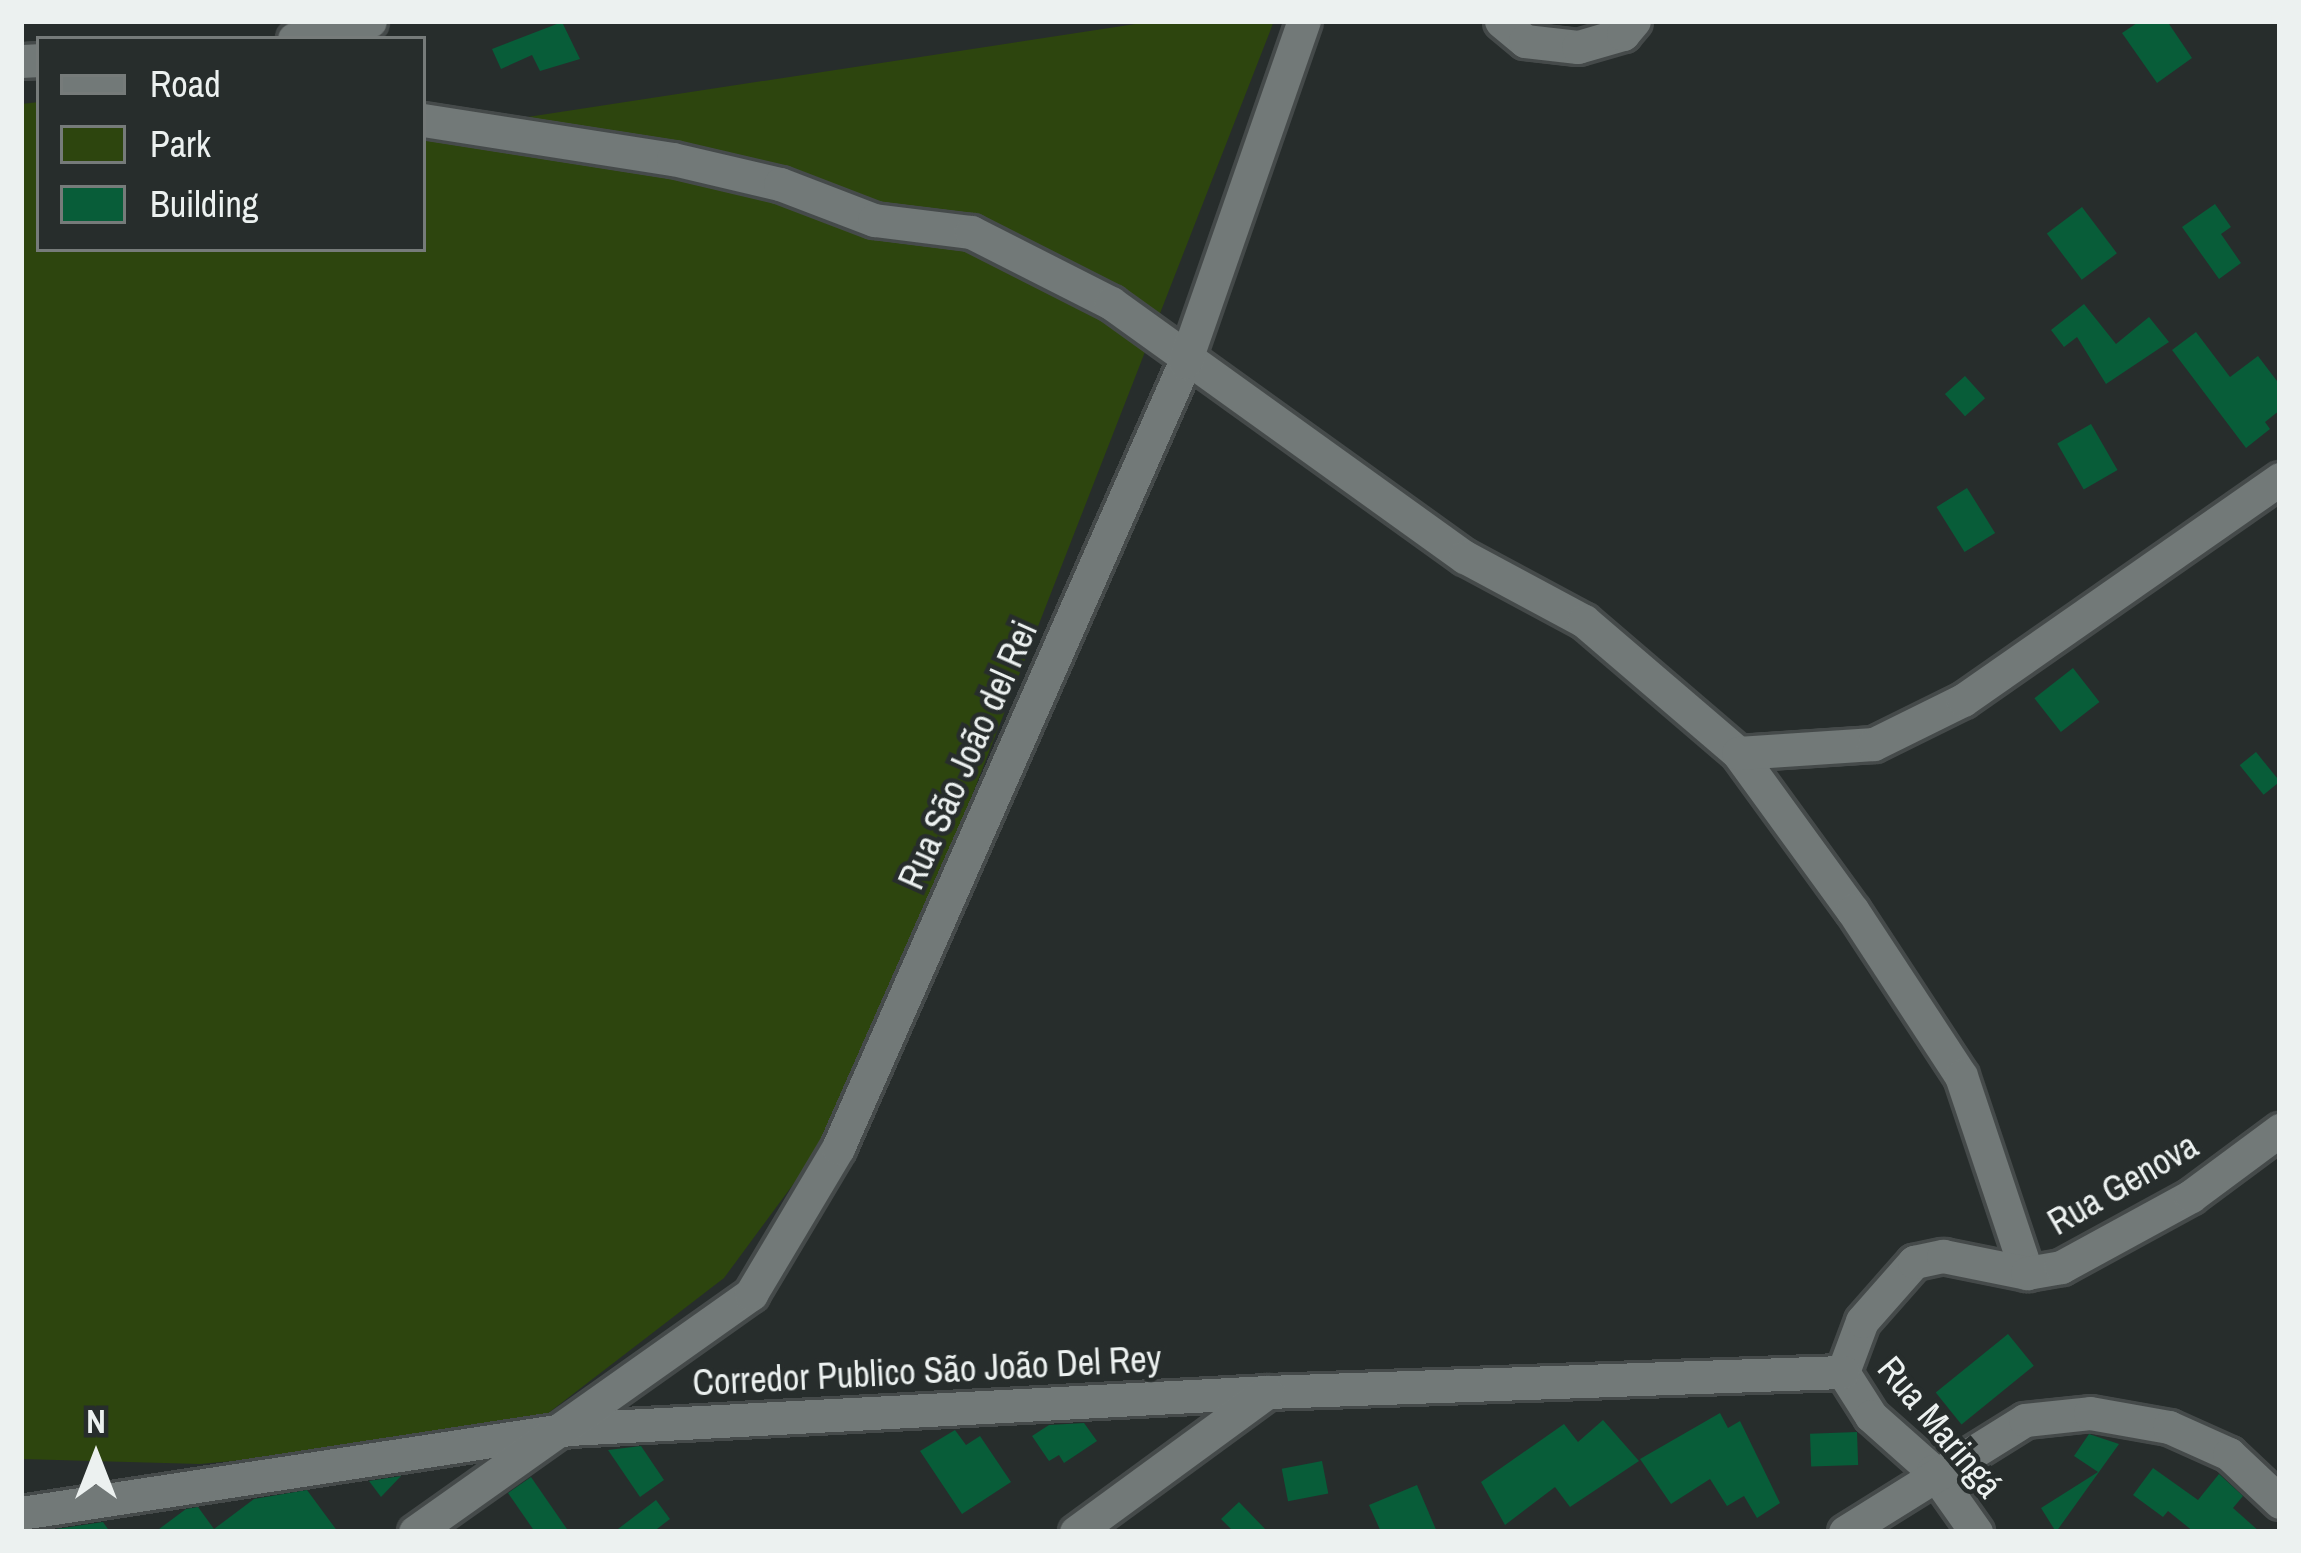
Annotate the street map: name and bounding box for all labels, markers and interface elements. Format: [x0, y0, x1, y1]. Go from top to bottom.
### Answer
legend [36, 36, 426, 252]
text: Road [150, 60, 221, 108]
text: Park [150, 120, 211, 168]
text: Building [150, 180, 258, 228]
street label: Rua São João del Rei [890, 614, 1046, 896]
street label: Rua Genova [2040, 1124, 2206, 1244]
street label: Corredor Publico São João Del Rey [692, 1337, 1162, 1405]
street label: Rua Maringá [1869, 1348, 2011, 1506]
north arrow [36, 1397, 156, 1517]
text: N [86, 1399, 106, 1443]

